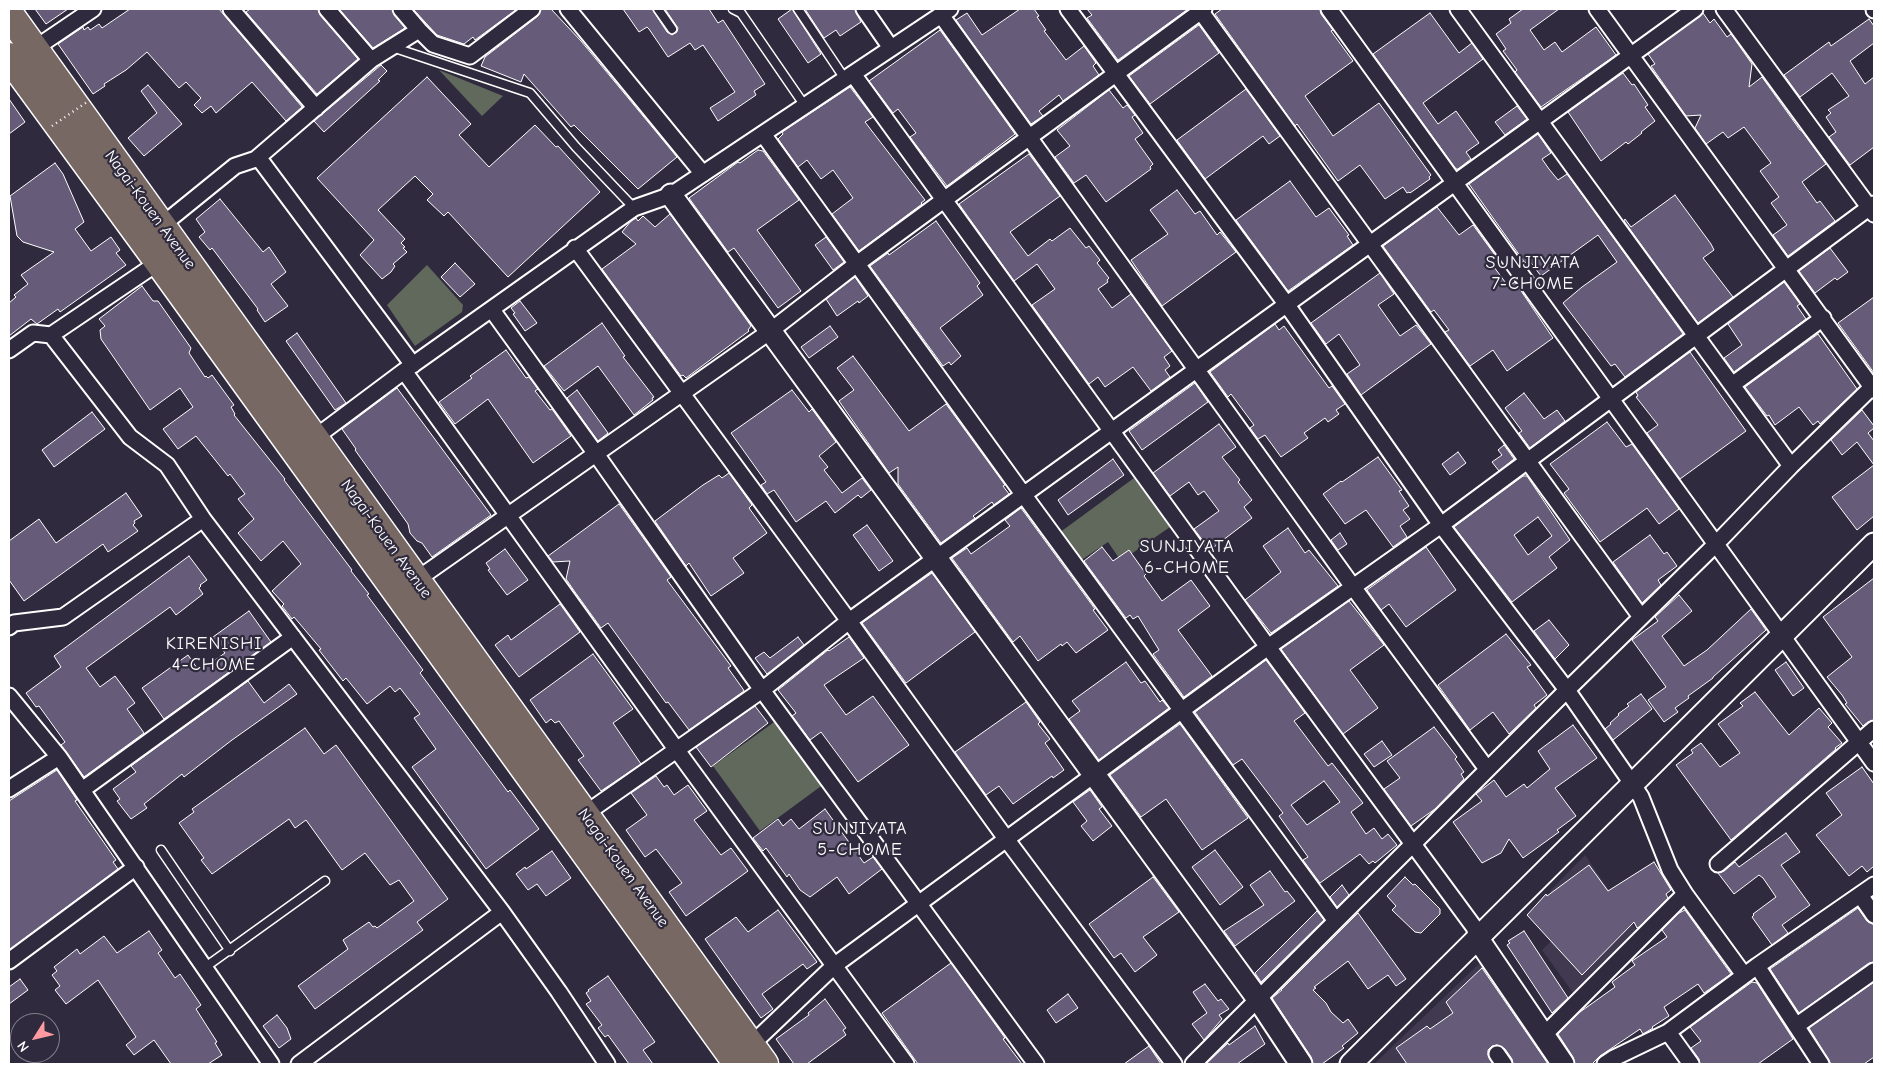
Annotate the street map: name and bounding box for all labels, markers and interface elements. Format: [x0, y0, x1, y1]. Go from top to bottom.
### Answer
street label: Nagai-Kouen Avenue [100, 147, 200, 273]
district label: SUNJIYATA 7-CHOME [1484, 252, 1582, 294]
street label: Nagai-Kouen Avenue [336, 476, 436, 602]
district label: SUNJIYATA 6-CHOME [1138, 536, 1236, 578]
district label: KIRENISHI 4-CHOME [165, 633, 263, 676]
street label: Nagai-Kouen Avenue [573, 805, 673, 931]
district label: SUNJIYATA 5-CHOME [811, 818, 909, 861]
north arrow [10, 1013, 60, 1063]
text: N [14, 1038, 33, 1055]

